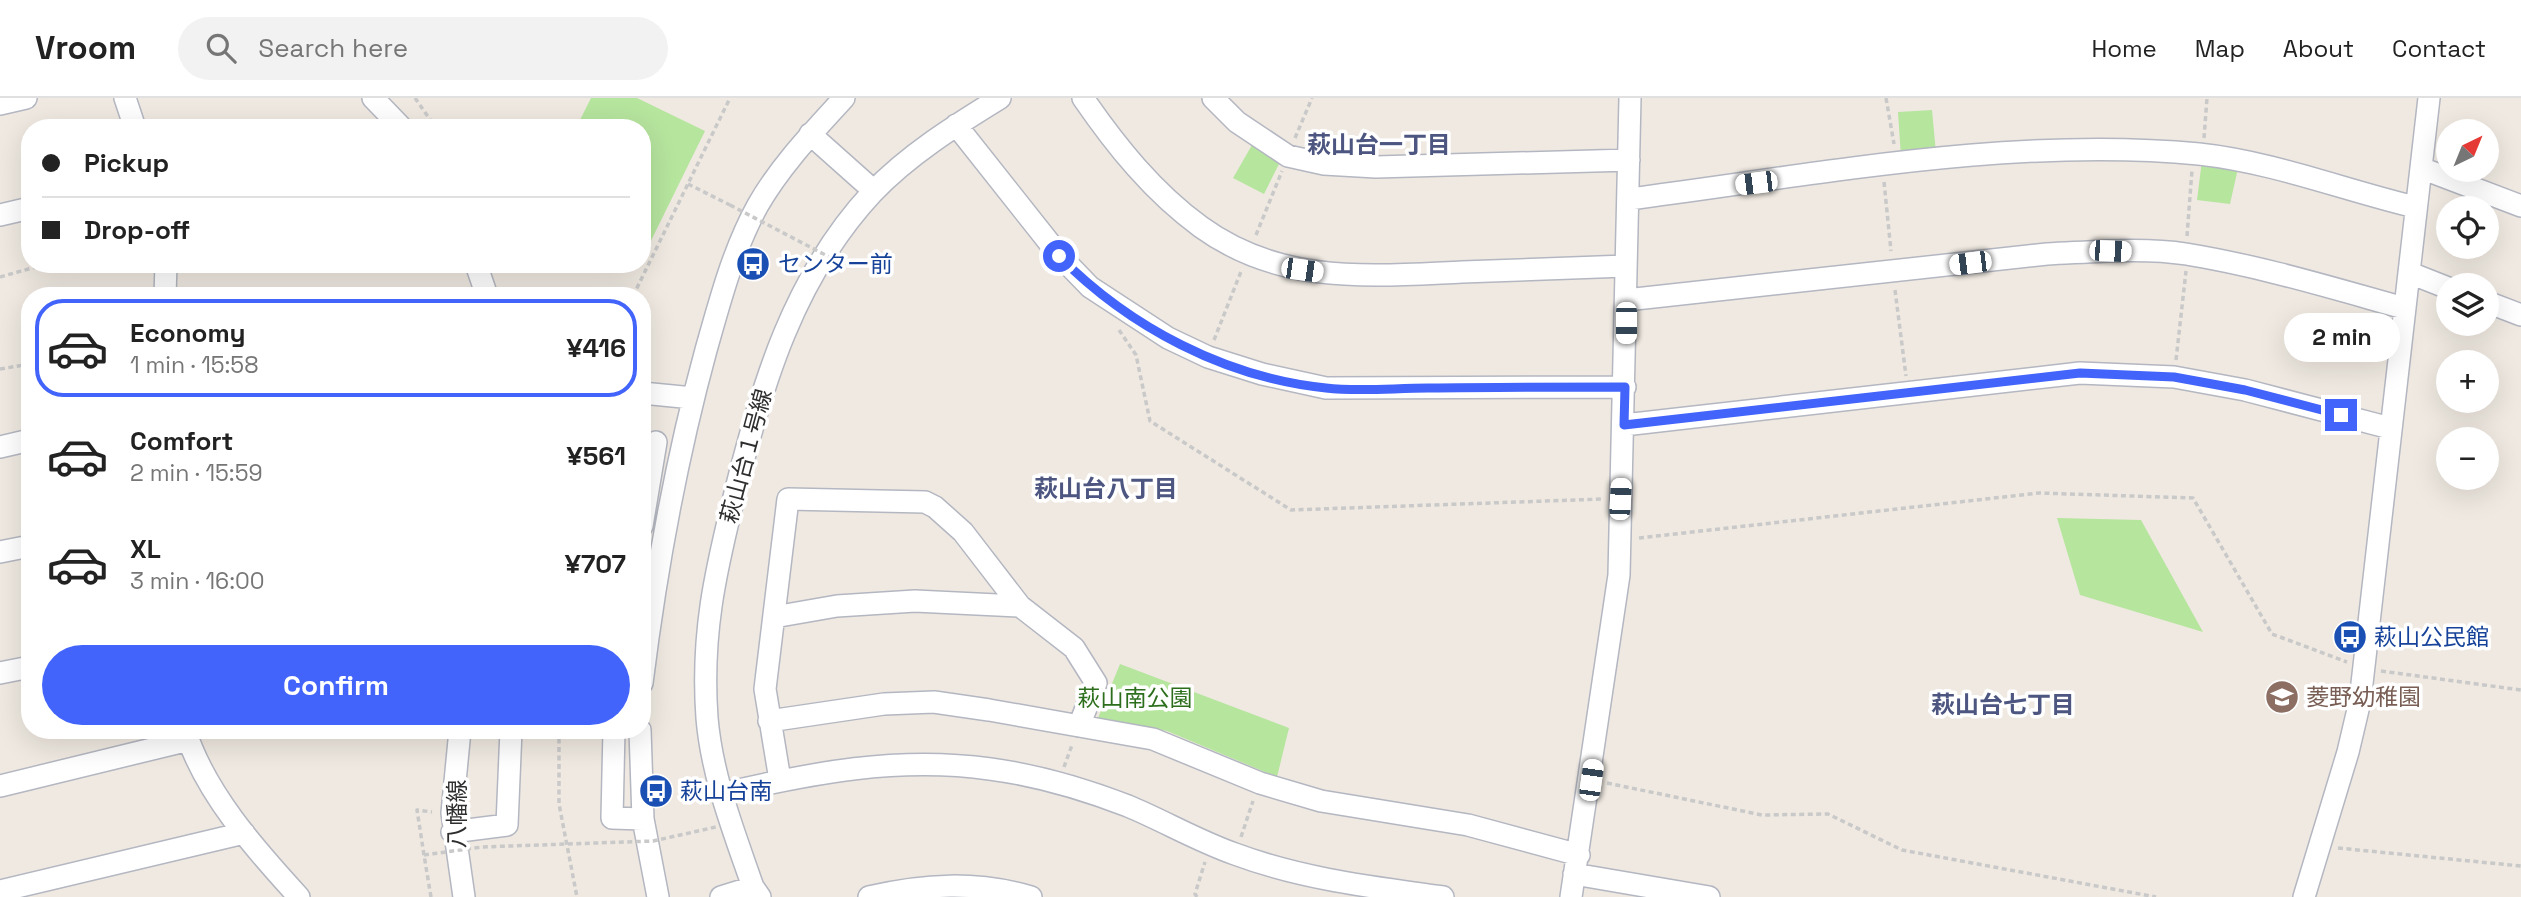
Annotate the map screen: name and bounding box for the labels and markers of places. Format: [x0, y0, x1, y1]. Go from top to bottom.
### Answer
bus stop icon: センター前 [734, 245, 772, 283]
place label: センター前 [778, 249, 893, 279]
bus stop icon: 萩山公民館 [2331, 618, 2369, 656]
place label: 萩山公民館 [2374, 622, 2489, 652]
school or university icon: 菱野幼稚園 [2263, 678, 2301, 716]
place label: 菱野幼稚園 [2306, 682, 2421, 712]
bus stop icon: 萩山台南 [637, 772, 675, 810]
place label: 萩山台南 [680, 776, 772, 806]

